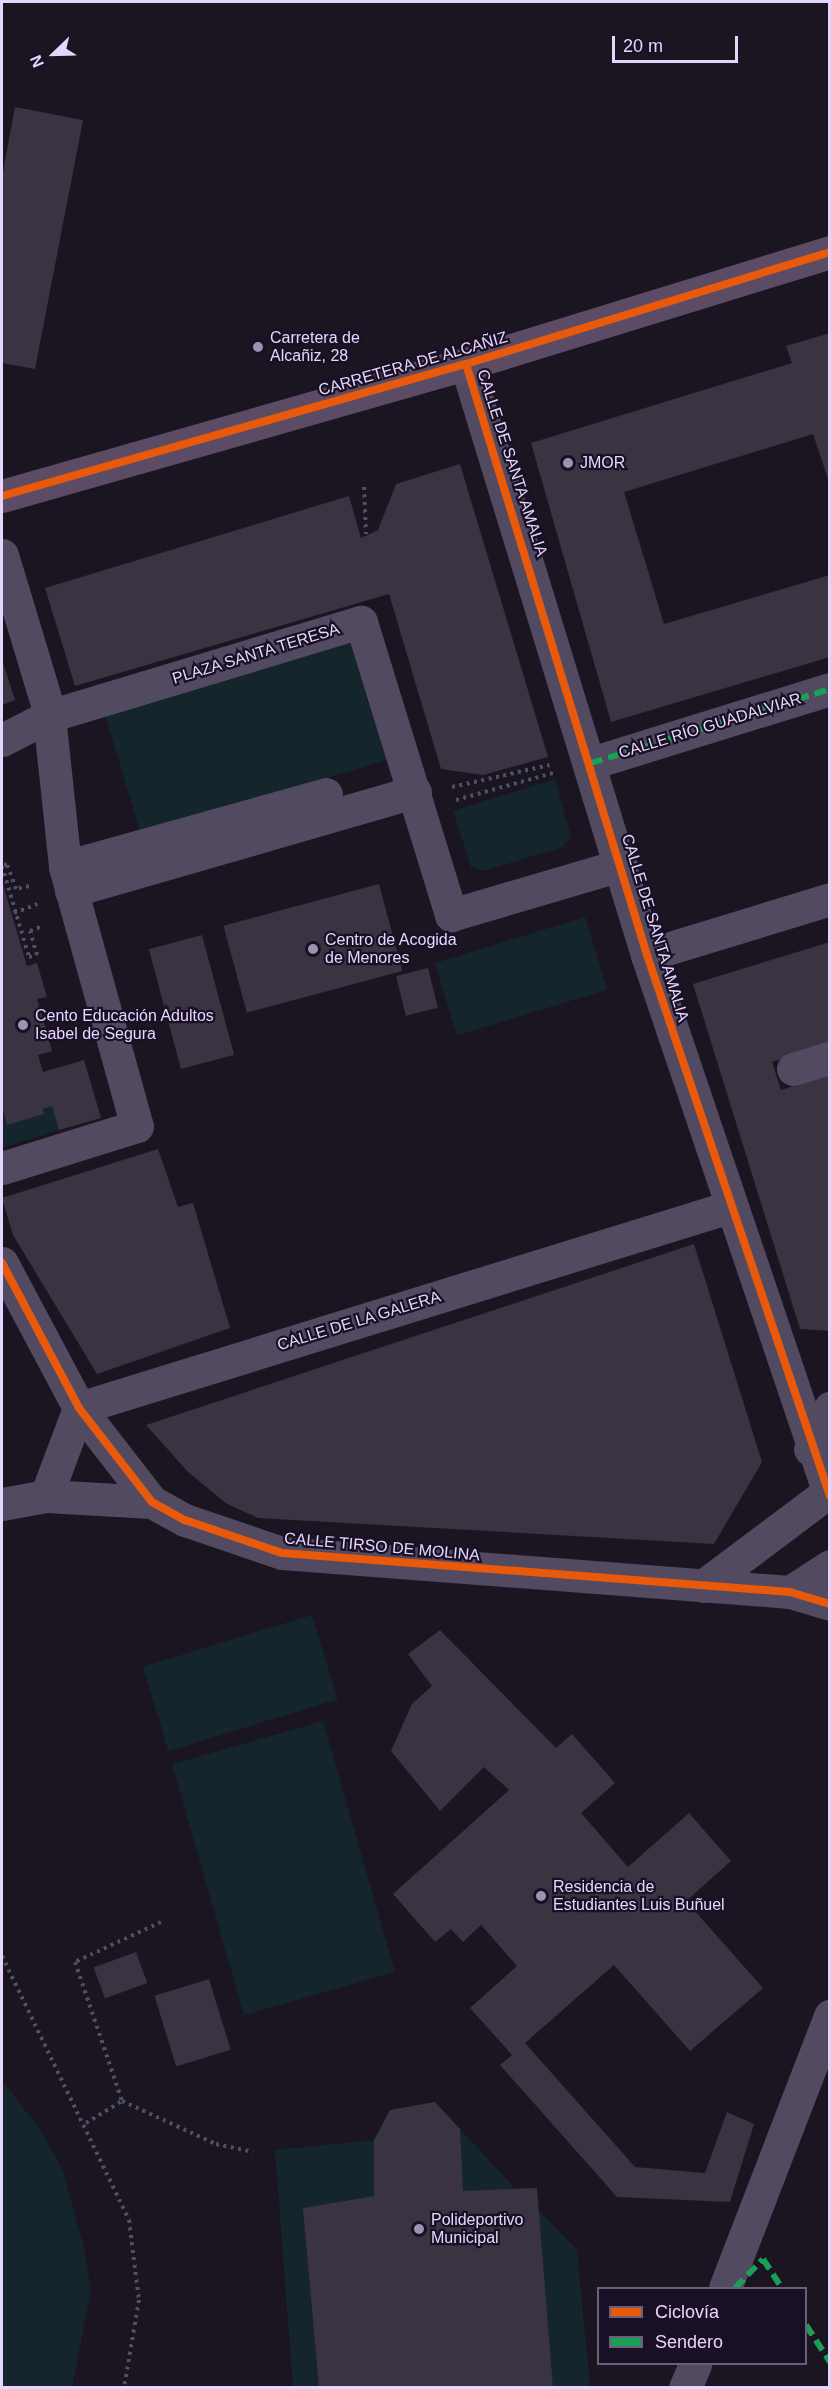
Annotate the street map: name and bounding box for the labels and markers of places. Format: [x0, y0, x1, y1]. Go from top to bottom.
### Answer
place label: Carretera de Alcañiz, 28 [270, 328, 360, 366]
marker: Carretera de Alcañiz, 28 [251, 340, 265, 354]
place label: JMOR [580, 453, 625, 473]
marker: JMOR [561, 456, 575, 470]
place label: Centro de Acogida de Menores [325, 930, 458, 968]
marker: Centro de Acogida de Menores [306, 942, 320, 956]
place label: Cento Educación Adultos Isabel de Segura [35, 1006, 215, 1044]
marker: Cento Educación Adultos Isabel de Segura [16, 1018, 30, 1032]
place label: Residencia de Estudiantes Luis Buñuel [553, 1877, 725, 1915]
marker: Residencia de Estudiantes Luis Buñuel [534, 1889, 548, 1903]
place label: Polideportivo Municipal [431, 2210, 524, 2248]
marker: Polideportivo Municipal [412, 2222, 426, 2236]

